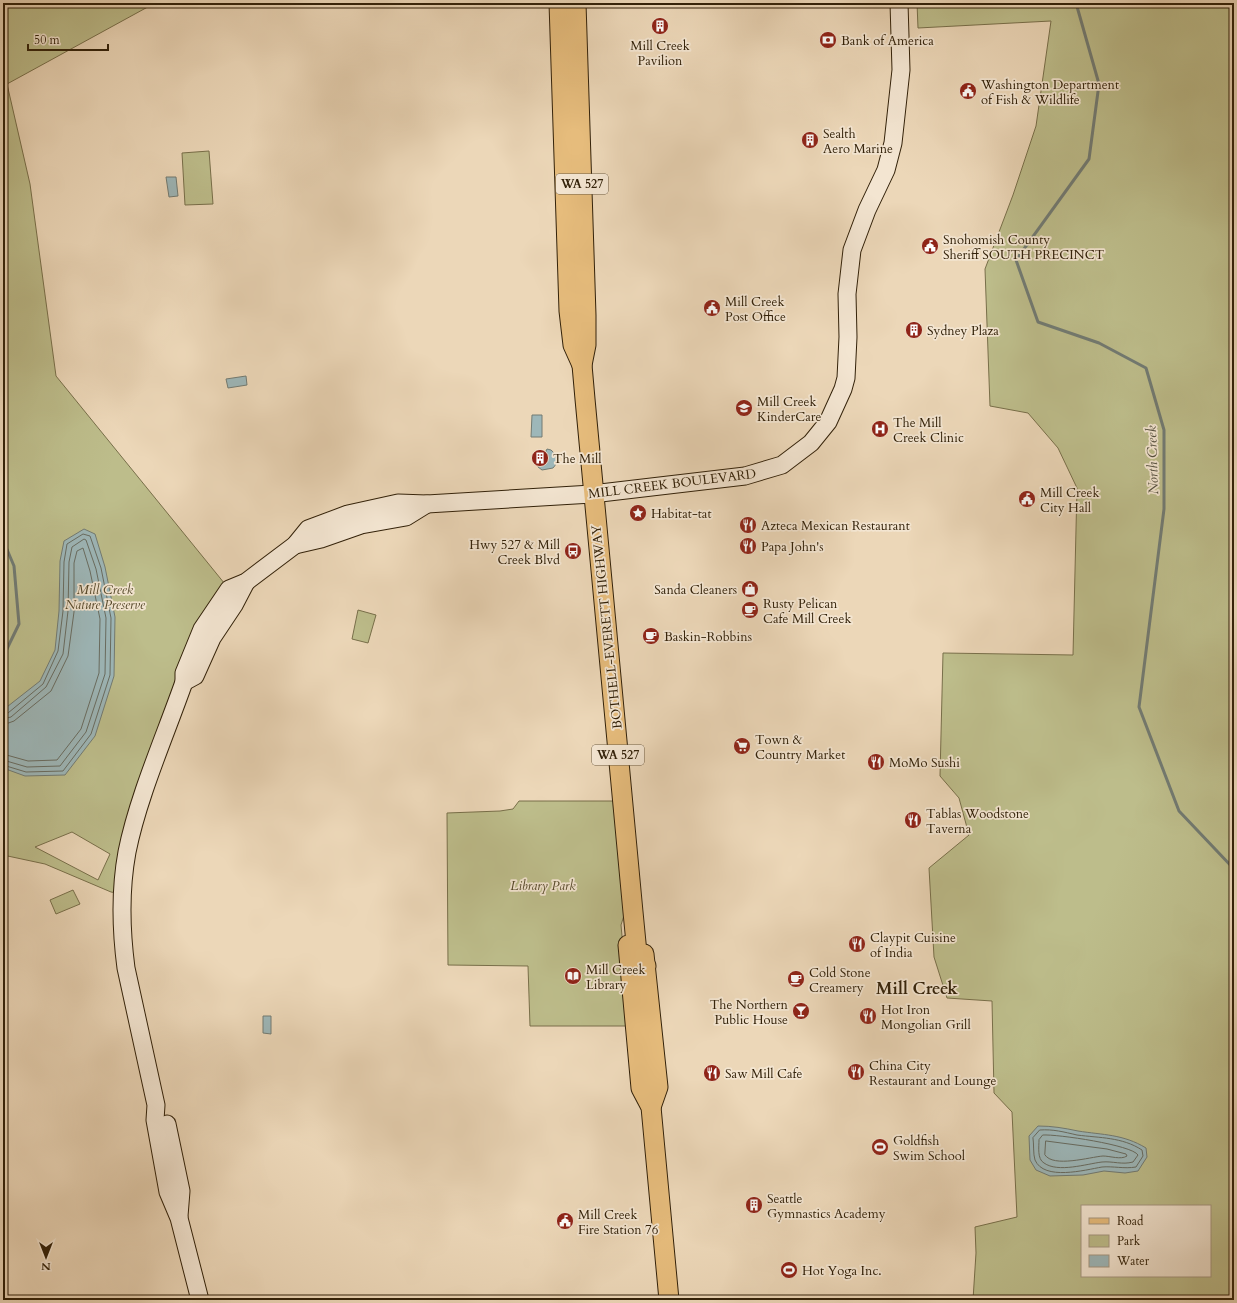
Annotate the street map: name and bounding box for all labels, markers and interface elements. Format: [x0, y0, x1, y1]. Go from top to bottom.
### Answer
building icon: Mill Creek Pavilion [650, 16, 670, 36]
scale bar [28, 26, 108, 52]
bank icon: Bank of America [818, 30, 838, 50]
text: 50 m [34, 32, 61, 48]
place label: Bank of America [841, 32, 934, 50]
place label: Mill Creek Pavilion [630, 37, 690, 70]
place label: Washington Department of Fish & Wildlife [980, 76, 1119, 109]
public building icon: Washington Department of Fish & Wildlife [958, 81, 978, 101]
place label: Sealth Aero Marine [823, 125, 893, 158]
building icon: Sealth Aero Marine [800, 130, 820, 150]
road number: WA 527 [556, 174, 608, 194]
place label: Snohomish County Sheriff SOUTH PRECINCT [943, 231, 1105, 264]
public building icon: Snohomish County Sheriff SOUTH PRECINCT [920, 236, 940, 256]
place label: Mill Creek Post Office [725, 293, 786, 326]
public building icon: Mill Creek Post Office [702, 298, 722, 318]
building icon: Sydney Plaza [904, 320, 924, 340]
place label: Sydney Plaza [927, 322, 999, 340]
place label: Mill Creek KinderCare [757, 393, 822, 426]
school or university icon: Mill Creek KinderCare [734, 398, 754, 418]
place label: The Mill Creek Clinic [893, 414, 964, 447]
hospital icon: The Mill Creek Clinic [870, 419, 890, 439]
water label: North Creek [1142, 425, 1163, 495]
building icon: The Mill [530, 448, 550, 468]
place label: The Mill [553, 450, 602, 468]
street label: MILL CREEK BOULEVARD [587, 465, 757, 503]
place label: Mill Creek City Hall [1040, 484, 1099, 517]
public building icon: Mill Creek City Hall [1017, 489, 1037, 509]
place icon: Habitat-tat [628, 503, 648, 523]
place label: Habitat-tat [651, 505, 712, 523]
restaurant icon: Azteca Mexican Restaurant [738, 515, 758, 535]
place label: Azteca Mexican Restaurant [761, 517, 910, 535]
street label: BOTHELL-EVERETT HIGHWAY [587, 524, 627, 730]
place label: Hwy 527 & Mill Creek Blvd [469, 536, 561, 569]
restaurant icon: Papa John's [738, 536, 758, 556]
place label: Papa John's [761, 538, 824, 556]
bus stop icon: Hwy 527 & Mill Creek Blvd [563, 541, 583, 561]
shop icon: Sanda Cleaners [740, 579, 760, 599]
park label: Mill Creek Nature Preserve [65, 581, 146, 614]
place label: Sanda Cleaners [654, 581, 737, 599]
place label: Rusty Pelican Cafe Mill Creek [763, 595, 851, 628]
cafe icon: Rusty Pelican Cafe Mill Creek [740, 600, 760, 620]
cafe icon: Baskin-Robbins [641, 626, 661, 646]
place label: Baskin-Robbins [664, 628, 752, 646]
place label: Town & Country Market [755, 731, 845, 764]
supermarket icon: Town & Country Market [732, 736, 752, 756]
road number: WA 527 [592, 745, 644, 765]
restaurant icon: MoMo Sushi [866, 752, 886, 772]
place label: MoMo Sushi [889, 754, 960, 772]
place label: Tablas Woodstone Taverna [926, 805, 1029, 838]
restaurant icon: Tablas Woodstone Taverna [903, 810, 923, 830]
park label: Library Park [510, 877, 576, 895]
place label: Claypit Cuisine of India [870, 929, 956, 962]
restaurant icon: Claypit Cuisine of India [847, 934, 867, 954]
place label: Mill Creek Library [586, 961, 645, 994]
place label: Cold Stone Creamery [809, 964, 871, 997]
library icon: Mill Creek Library [563, 966, 583, 986]
cafe icon: Cold Stone Creamery [786, 969, 806, 989]
district label: Mill Creek [876, 977, 958, 1000]
place label: The Northern Public House [710, 996, 789, 1029]
bar icon: The Northern Public House [791, 1001, 811, 1021]
place label: Hot Iron Mongolian Grill [881, 1001, 971, 1034]
restaurant icon: Hot Iron Mongolian Grill [858, 1006, 878, 1026]
place label: China City Restaurant and Lounge [869, 1057, 997, 1090]
restaurant icon: China City Restaurant and Lounge [846, 1062, 866, 1082]
restaurant icon: Saw Mill Cafe [702, 1063, 722, 1083]
place label: Saw Mill Cafe [725, 1065, 803, 1083]
place label: Goldfish Swim School [893, 1132, 966, 1165]
sports icon: Goldfish Swim School [870, 1137, 890, 1157]
place label: Seattle Gymnastics Academy [767, 1190, 886, 1223]
building icon: Seattle Gymnastics Academy [744, 1195, 764, 1215]
legend [1081, 1205, 1211, 1277]
place label: Mill Creek Fire Station 76 [578, 1206, 659, 1239]
public building icon: Mill Creek Fire Station 76 [555, 1211, 575, 1231]
text: Road [1117, 1213, 1144, 1229]
text: Park [1117, 1233, 1141, 1249]
north arrow [26, 1237, 66, 1277]
text: Water [1116, 1253, 1150, 1269]
text: N [41, 1259, 51, 1274]
sports icon: Hot Yoga Inc. [779, 1260, 799, 1280]
place label: Hot Yoga Inc. [802, 1262, 882, 1280]

